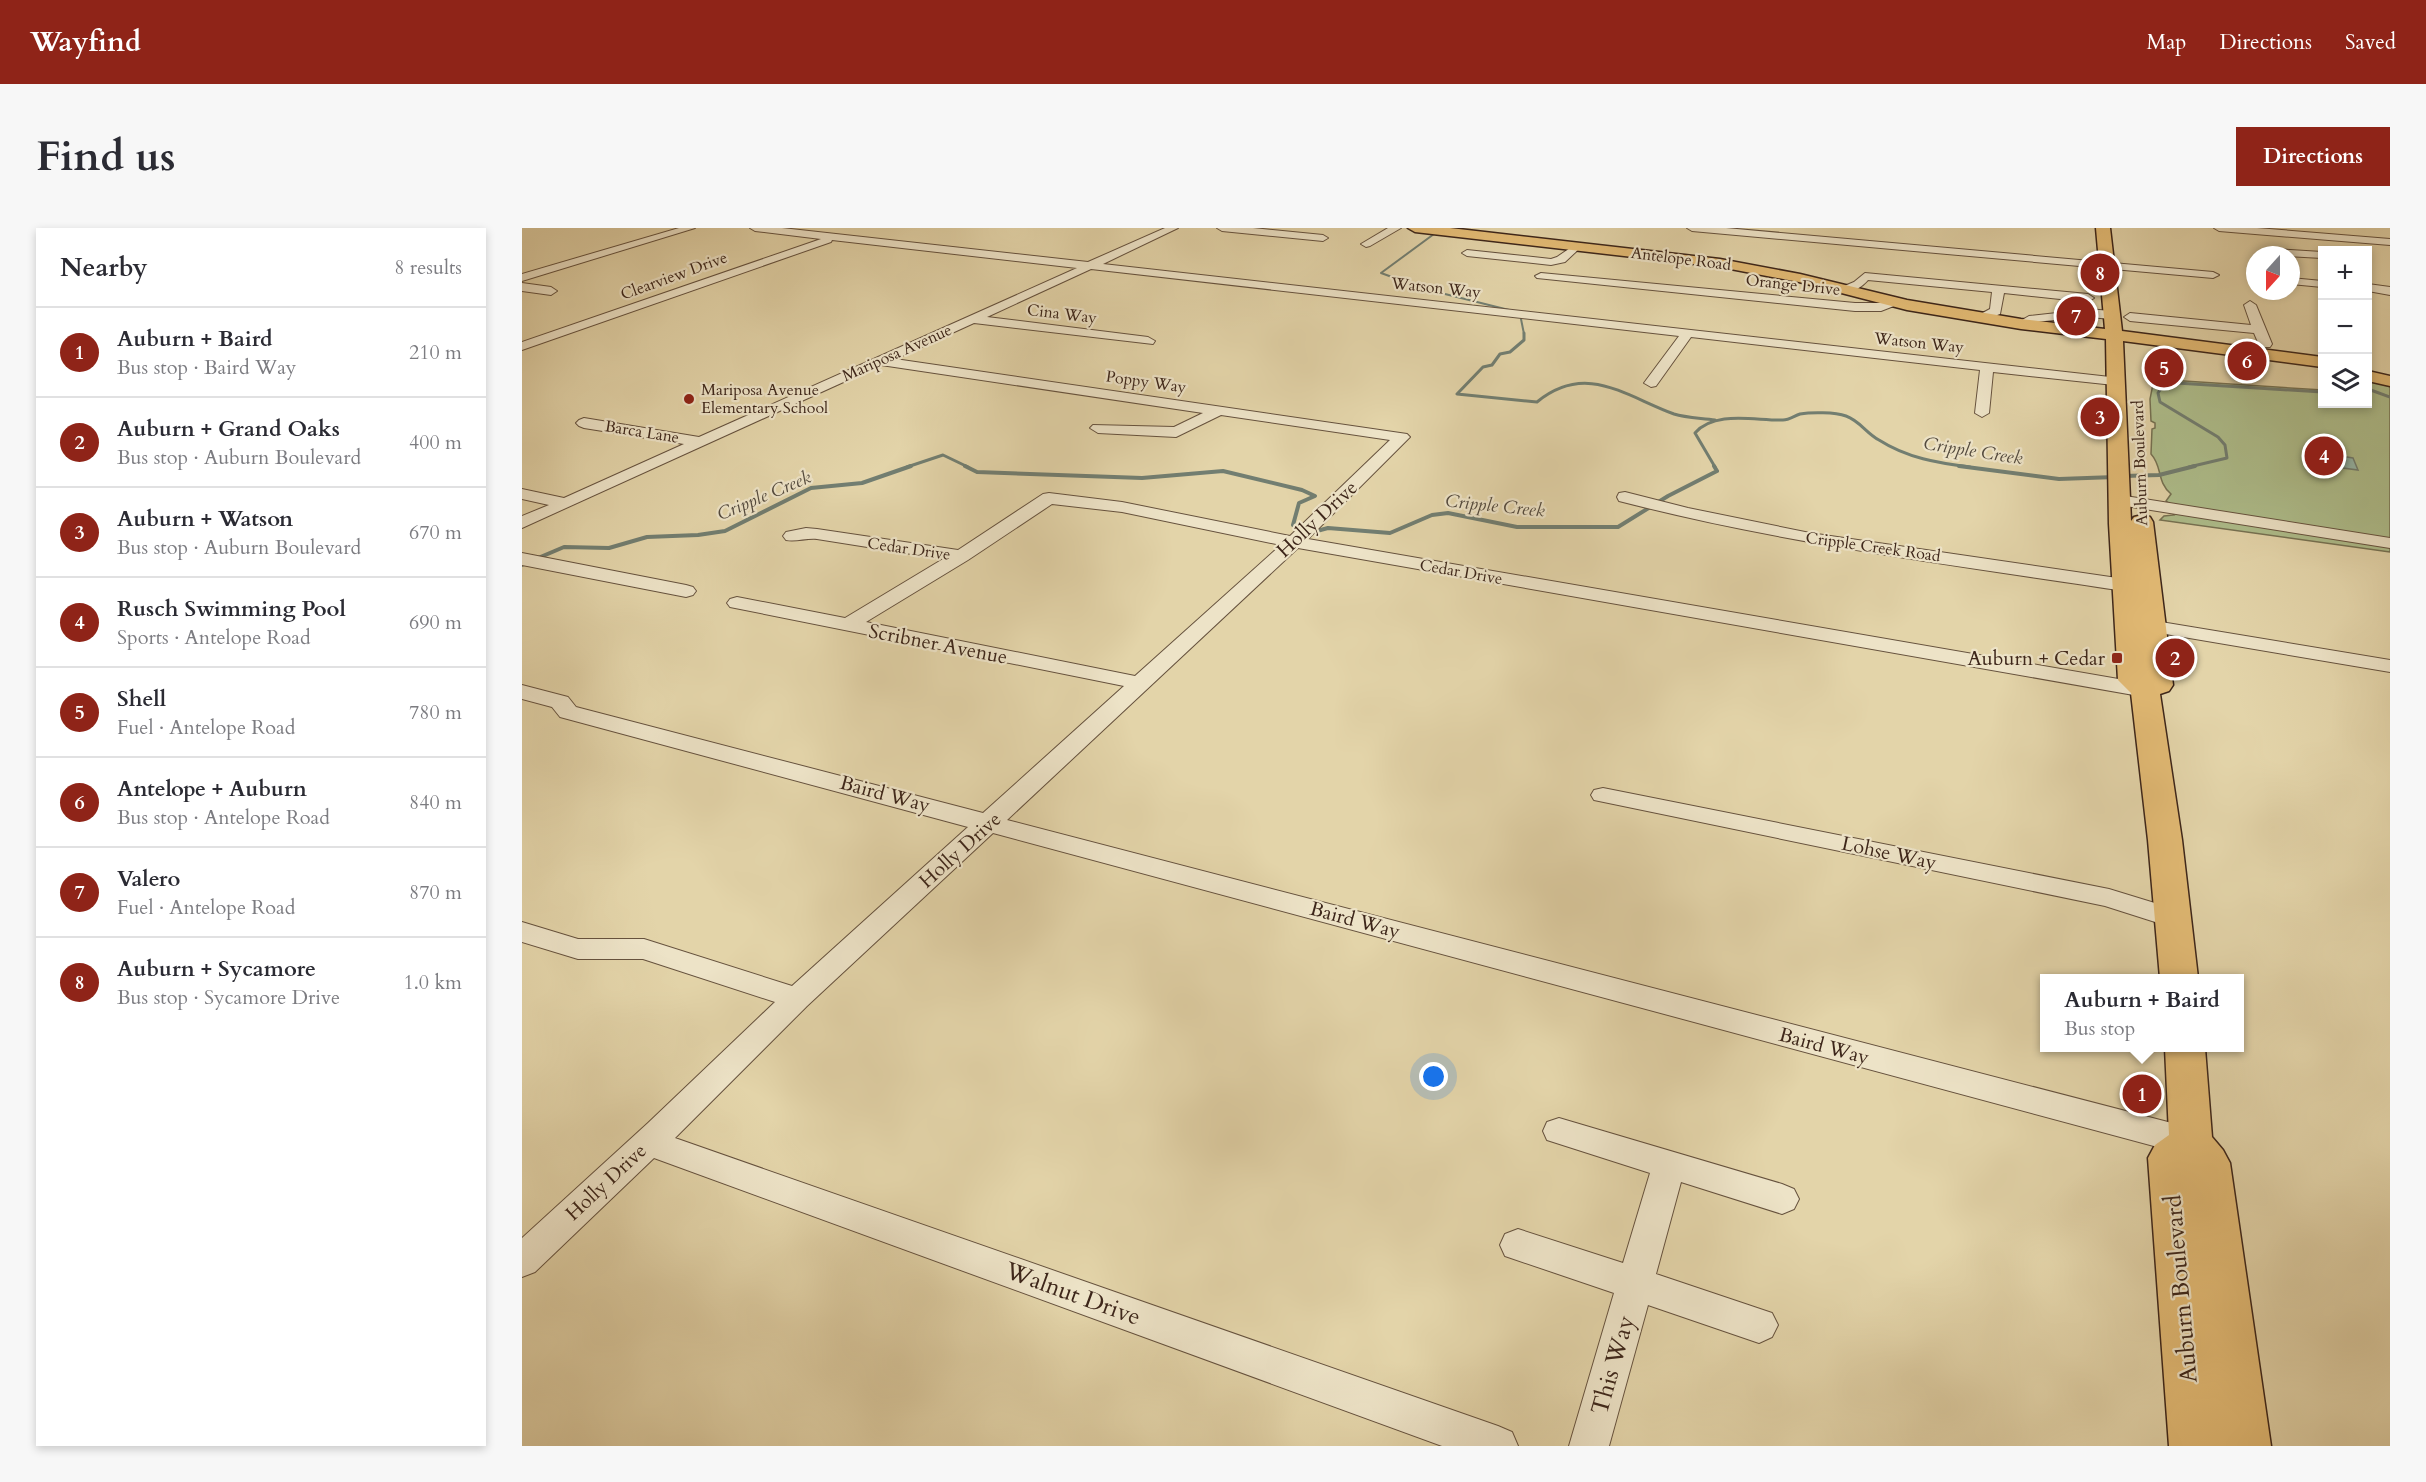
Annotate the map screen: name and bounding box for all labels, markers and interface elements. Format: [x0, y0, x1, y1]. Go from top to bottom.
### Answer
text: Wayfind [30, 23, 141, 61]
text: Map [2146, 28, 2186, 57]
text: Directions [2219, 28, 2312, 57]
text: Saved [2345, 28, 2396, 57]
button: Directions [2236, 127, 2390, 186]
text: Find us [36, 128, 176, 185]
street label: Antelope Road [1630, 242, 1733, 276]
north arrow [2246, 246, 2300, 300]
map controls [2318, 246, 2372, 408]
button: + [2318, 246, 2372, 300]
street label: Clearview Drive [618, 247, 730, 305]
text: Nearby [60, 250, 148, 285]
pin: 8 [2080, 250, 2120, 296]
text: 8 results [394, 254, 462, 281]
street label: Orange Drive [1745, 269, 1841, 301]
street label: Watson Way [1389, 272, 1482, 304]
pin: 7 [2056, 294, 2096, 338]
street label: Cina Way [1026, 299, 1099, 329]
button: − [2318, 300, 2372, 354]
street label: Mariposa Avenue [839, 319, 955, 387]
text: Auburn + Baird [117, 324, 273, 354]
street label: Watson Way [1872, 327, 1965, 359]
pin: 6 [2228, 338, 2266, 384]
text: 1 [74, 339, 85, 366]
text: 210 m [409, 339, 462, 366]
pin: 5 [2144, 346, 2184, 390]
text: Bus stop · Baird Way [117, 354, 296, 381]
button: layers [2318, 354, 2372, 408]
street label: Poppy Way [1104, 365, 1188, 399]
place label: Mariposa Avenue Elementary School [701, 379, 828, 419]
marker: Mariposa Avenue Elementary School [682, 392, 696, 406]
pin: 3 [2080, 394, 2120, 440]
street label: Auburn Boulevard [2127, 399, 2153, 526]
text: Auburn + Grand Oaks [117, 414, 340, 444]
street label: Barca Lane [603, 415, 681, 449]
text: 2 [74, 429, 85, 456]
text: 400 m [409, 429, 462, 456]
water label: Cripple Creek [1922, 431, 2024, 471]
pin: 4 [2304, 434, 2344, 478]
text: Bus stop · Auburn Boulevard [117, 444, 361, 471]
water label: Cripple Creek [713, 465, 815, 527]
street label: Holly Drive [1270, 474, 1364, 564]
water label: Cripple Creek [1444, 488, 1546, 524]
text: Auburn + Watson [117, 504, 293, 534]
text: 3 [74, 519, 85, 546]
text: 670 m [409, 519, 462, 546]
street label: Cripple Creek Road [1804, 527, 1942, 567]
street label: Cedar Drive [866, 532, 952, 566]
text: Bus stop · Auburn Boulevard [117, 534, 361, 561]
street label: Cedar Drive [1418, 554, 1504, 590]
text: Rusch Swimming Pool [117, 594, 346, 624]
text: 4 [74, 609, 85, 636]
text: 690 m [409, 609, 462, 636]
street label: Scribner Avenue [866, 617, 1010, 671]
text: Sports · Antelope Road [117, 624, 311, 651]
pin: 2 [2156, 636, 2194, 680]
place label: Auburn + Cedar [1967, 645, 2106, 672]
marker: Auburn + Cedar [2110, 651, 2124, 665]
text: Shell [117, 684, 166, 714]
text: 5 [74, 699, 85, 726]
text: 780 m [409, 699, 462, 726]
text: Fuel · Antelope Road [117, 714, 295, 741]
street label: Baird Way [837, 769, 934, 819]
text: Antelope + Auburn [117, 774, 307, 804]
text: 6 [74, 789, 85, 816]
text: 840 m [409, 789, 462, 816]
text: Bus stop · Antelope Road [117, 804, 330, 831]
street label: Holly Drive [913, 806, 1007, 894]
street label: Lohse Way [1839, 830, 1939, 876]
text: Valero [117, 864, 180, 894]
text: 7 [74, 879, 85, 906]
text: 870 m [409, 879, 462, 906]
text: Fuel · Antelope Road [117, 894, 295, 921]
street label: Baird Way [1307, 895, 1404, 945]
text: Auburn + Sycamore [117, 954, 316, 984]
text: 8 [74, 969, 85, 996]
text: 1.0 km [403, 969, 462, 996]
popup [2040, 974, 2244, 1052]
text: Bus stop · Sycamore Drive [117, 984, 340, 1011]
text: Auburn + Baird [2064, 985, 2220, 1015]
text: Bus stop [2064, 1015, 2135, 1042]
street label: Baird Way [1776, 1021, 1873, 1071]
your location [1419, 1062, 1448, 1091]
pin: 1 [2122, 1072, 2162, 1116]
street label: Holly Drive [559, 1137, 653, 1227]
street label: Auburn Boulevard [2156, 1193, 2206, 1384]
street label: Walnut Drive [1000, 1254, 1145, 1334]
street label: This Way [1583, 1311, 1643, 1418]

